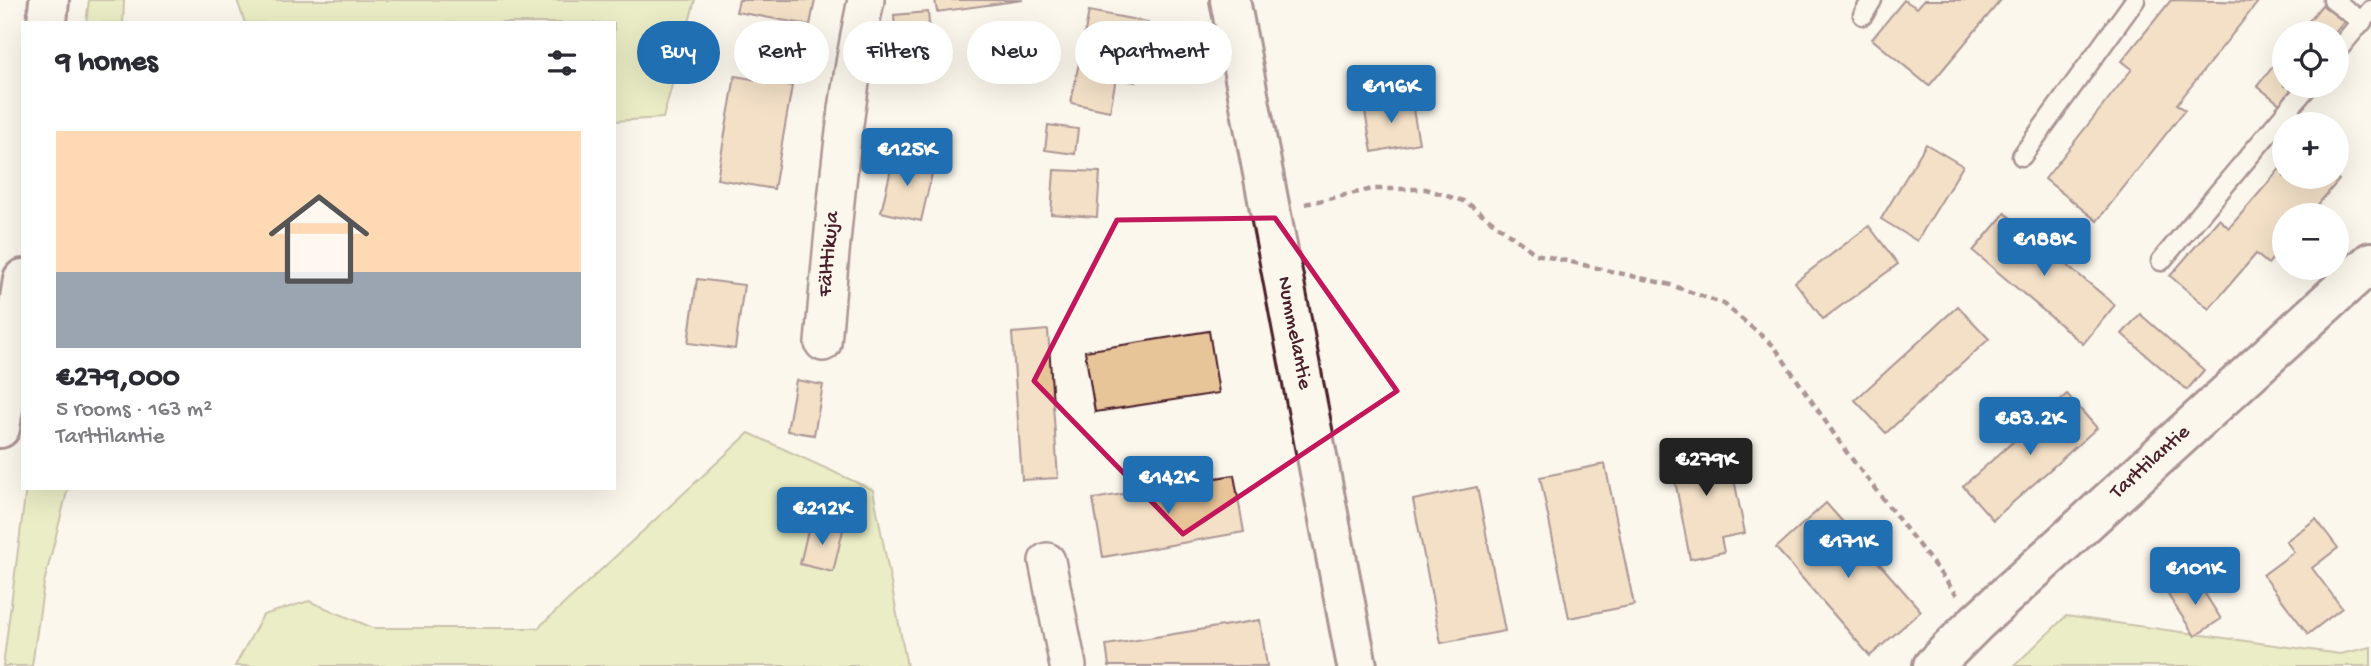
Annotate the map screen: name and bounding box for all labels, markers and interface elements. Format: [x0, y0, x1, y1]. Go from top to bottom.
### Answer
chip: Buy [637, 21, 720, 84]
chip: Rent [734, 21, 829, 84]
chip: Filters [843, 21, 953, 84]
chip: New [967, 21, 1061, 84]
chip: Apartment [1075, 21, 1232, 84]
map controls [2272, 21, 2349, 280]
button: locate [2272, 21, 2349, 98]
icon: filters [543, 44, 581, 82]
text: 9 homes [56, 46, 158, 81]
pin: €116K [1342, 66, 1440, 125]
text: €116K [1363, 74, 1419, 101]
button: + [2272, 112, 2349, 189]
pin: €125K [858, 128, 956, 188]
text: €125K [877, 137, 937, 164]
icon: home [256, 176, 382, 302]
button: − [2272, 203, 2349, 280]
street label: Fälttikuja [814, 209, 846, 299]
pin: €188K [1995, 218, 2093, 278]
text: €188K [2014, 227, 2074, 254]
street label: Nummelantie [1270, 274, 1316, 393]
text: €279,000 [56, 362, 180, 397]
text: 5 rooms · 163 m² [56, 397, 212, 424]
pin: €83.2K [1973, 398, 2087, 457]
text: €83.2K [1995, 406, 2065, 433]
street label: Tarttilantie [2105, 420, 2197, 506]
text: Tarttilantie [56, 424, 165, 451]
pin: €279K [1657, 438, 1755, 498]
text: €279K [1675, 447, 1737, 474]
pin: €142K [1119, 456, 1217, 516]
text: €142K [1139, 465, 1197, 492]
pin: €212K [773, 488, 871, 547]
text: €212K [793, 496, 851, 523]
pin: €171K [1799, 520, 1897, 580]
text: €171K [1820, 529, 1876, 556]
pin: €101K [2146, 548, 2244, 607]
text: €101K [2166, 556, 2224, 583]

